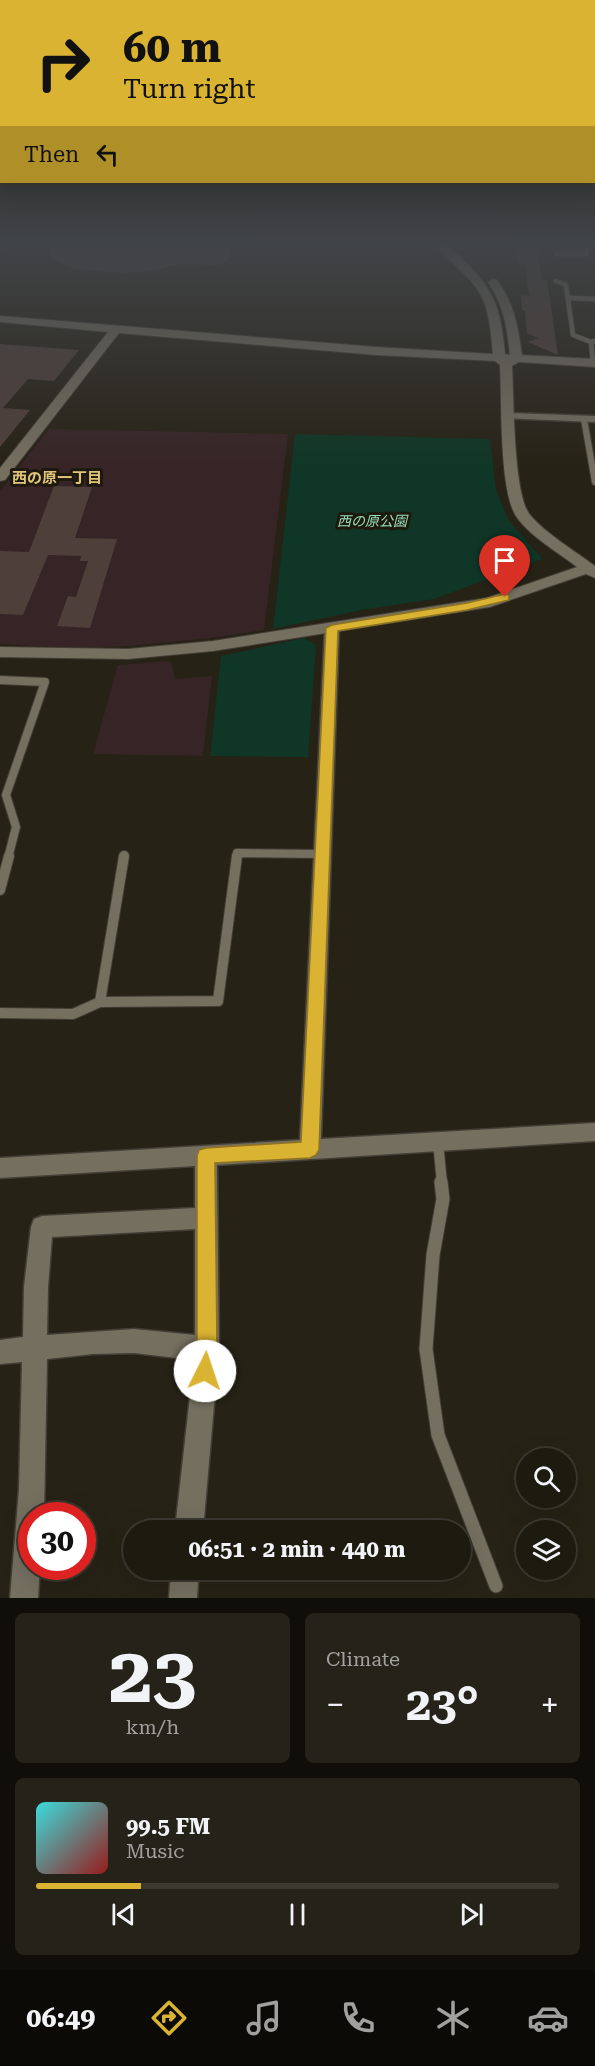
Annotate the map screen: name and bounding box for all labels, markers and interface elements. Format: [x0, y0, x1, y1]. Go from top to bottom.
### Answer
text: 60 m [123, 23, 221, 72]
icon: right [24, 24, 102, 102]
text: Turn right [123, 73, 256, 105]
icon: left [91, 138, 124, 171]
text: Then [24, 142, 79, 167]
district label: 西の原一丁目 [12, 469, 102, 487]
park label: 西の原公園 [337, 513, 409, 529]
pin [479, 535, 530, 597]
icon: arrive [488, 544, 521, 577]
position arrow [173, 1339, 237, 1403]
map controls [516, 1448, 576, 1580]
button: search [516, 1448, 576, 1508]
speed limit sign: 30 [18, 1502, 96, 1580]
button: layers [516, 1520, 576, 1580]
text: 06:51 · 2 min · 440 m [188, 1537, 406, 1562]
text: 23 [109, 1630, 196, 1721]
text: Climate [326, 1647, 400, 1671]
text: 23° [406, 1678, 479, 1731]
text: − [326, 1685, 344, 1724]
text: + [541, 1685, 559, 1724]
text: km/h [126, 1715, 179, 1739]
text: 99.5 FM [126, 1814, 210, 1839]
text: Music [126, 1839, 185, 1863]
icon: previous [107, 1898, 140, 1931]
icon: pause [281, 1898, 314, 1931]
icon: next [455, 1898, 488, 1931]
icon: directions [148, 1997, 190, 2039]
icon: music [243, 1997, 285, 2039]
icon: phone [337, 1997, 379, 2039]
icon: climate [432, 1997, 474, 2039]
icon: car [527, 1997, 569, 2039]
text: 06:49 [26, 2002, 95, 2034]

